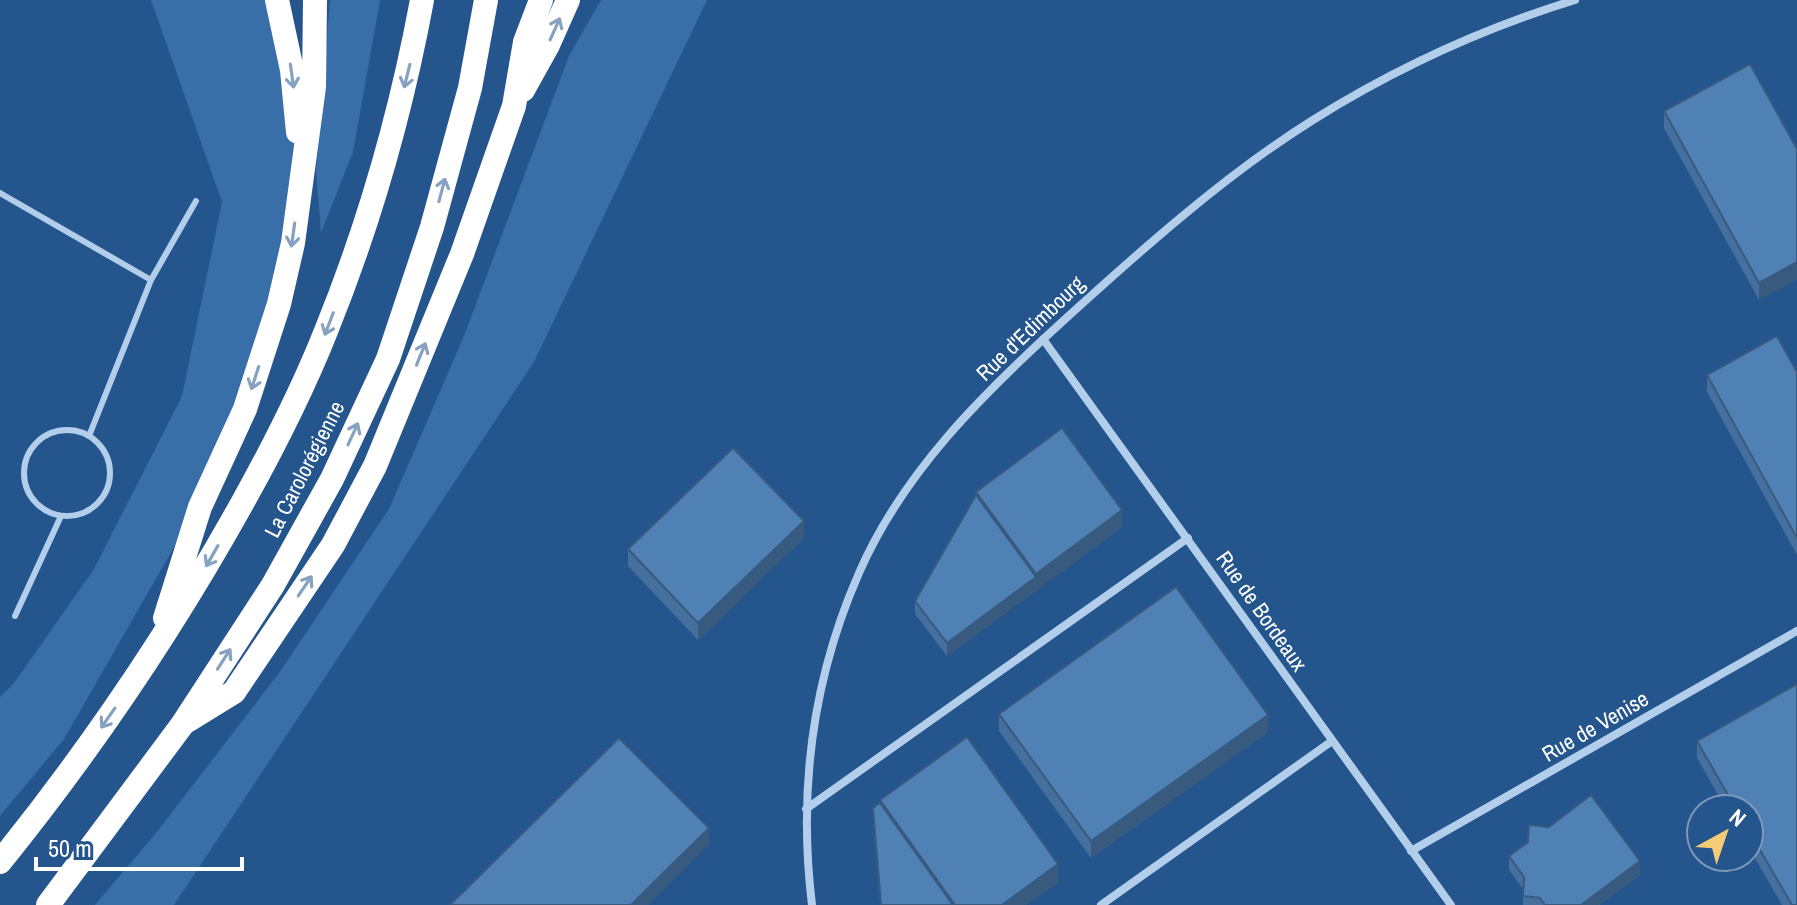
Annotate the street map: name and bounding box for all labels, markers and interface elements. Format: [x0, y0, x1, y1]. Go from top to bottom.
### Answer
one-way arrow [548, 17, 563, 41]
one-way arrow [285, 63, 300, 89]
one-way arrow [398, 63, 413, 89]
one-way arrow [436, 178, 451, 204]
one-way arrow [285, 222, 300, 248]
street label: Rue d'Edimbourg [969, 269, 1091, 387]
one-way arrow [321, 311, 335, 336]
one-way arrow [415, 342, 430, 367]
one-way arrow [246, 366, 261, 391]
street label: La Carolorégienne [257, 396, 351, 542]
one-way arrow [346, 422, 361, 446]
one-way arrow [204, 544, 220, 567]
street label: Rue de Bordeaux [1209, 545, 1315, 677]
one-way arrow [297, 575, 314, 597]
one-way arrow [216, 649, 233, 671]
street label: Rue de Venise [1536, 683, 1654, 769]
one-way arrow [100, 706, 116, 728]
north arrow [1685, 793, 1765, 873]
text: N [1723, 802, 1752, 833]
scale bar [36, 821, 242, 871]
text: 50 m [48, 832, 92, 864]

